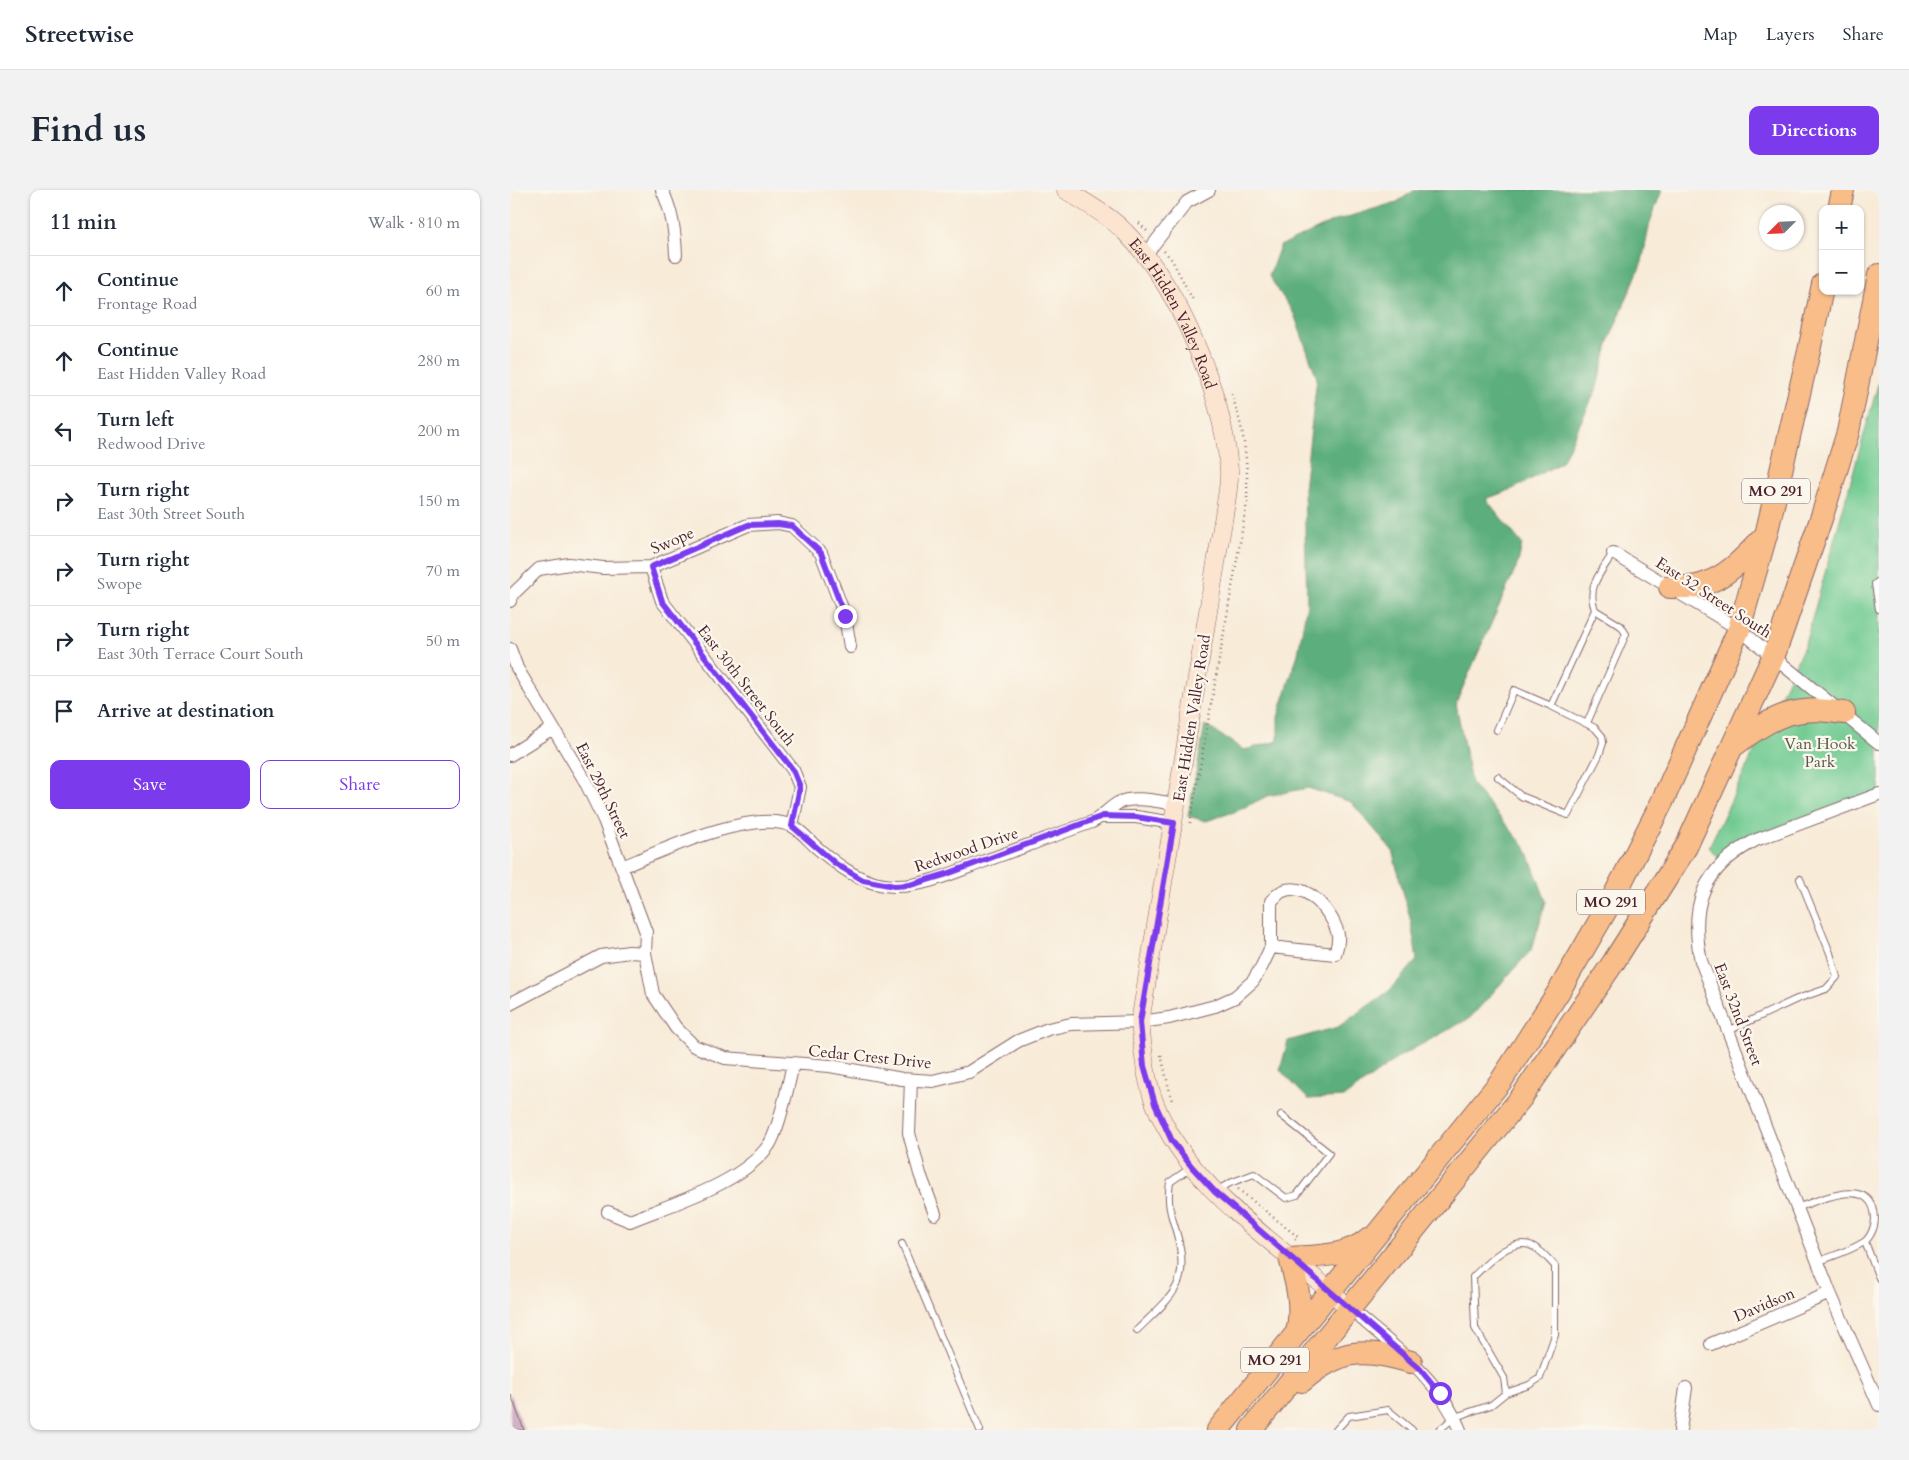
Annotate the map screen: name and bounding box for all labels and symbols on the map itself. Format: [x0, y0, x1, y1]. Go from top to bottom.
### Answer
north arrow [1759, 205, 1804, 250]
street label: East Hidden Valley Road [1123, 233, 1222, 392]
road number: MO 291 [1742, 478, 1810, 504]
street label: Swope [647, 522, 698, 560]
street label: East 32 Street South [1651, 552, 1776, 644]
route end [834, 605, 857, 628]
street label: East 30th Street South [692, 620, 801, 751]
street label: East Hidden Valley Road [1168, 632, 1216, 803]
park label: Van Hook Park [1784, 733, 1856, 773]
street label: East 29th Street [570, 739, 636, 842]
street label: Redwood Drive [911, 822, 1021, 878]
road number: MO 291 [1577, 890, 1645, 914]
street label: East 32nd Street [1708, 960, 1768, 1069]
street label: Cedar Crest Drive [807, 1040, 933, 1074]
street label: Davidson [1731, 1282, 1798, 1328]
road number: MO 291 [1241, 1348, 1309, 1372]
route start [1429, 1382, 1452, 1405]

